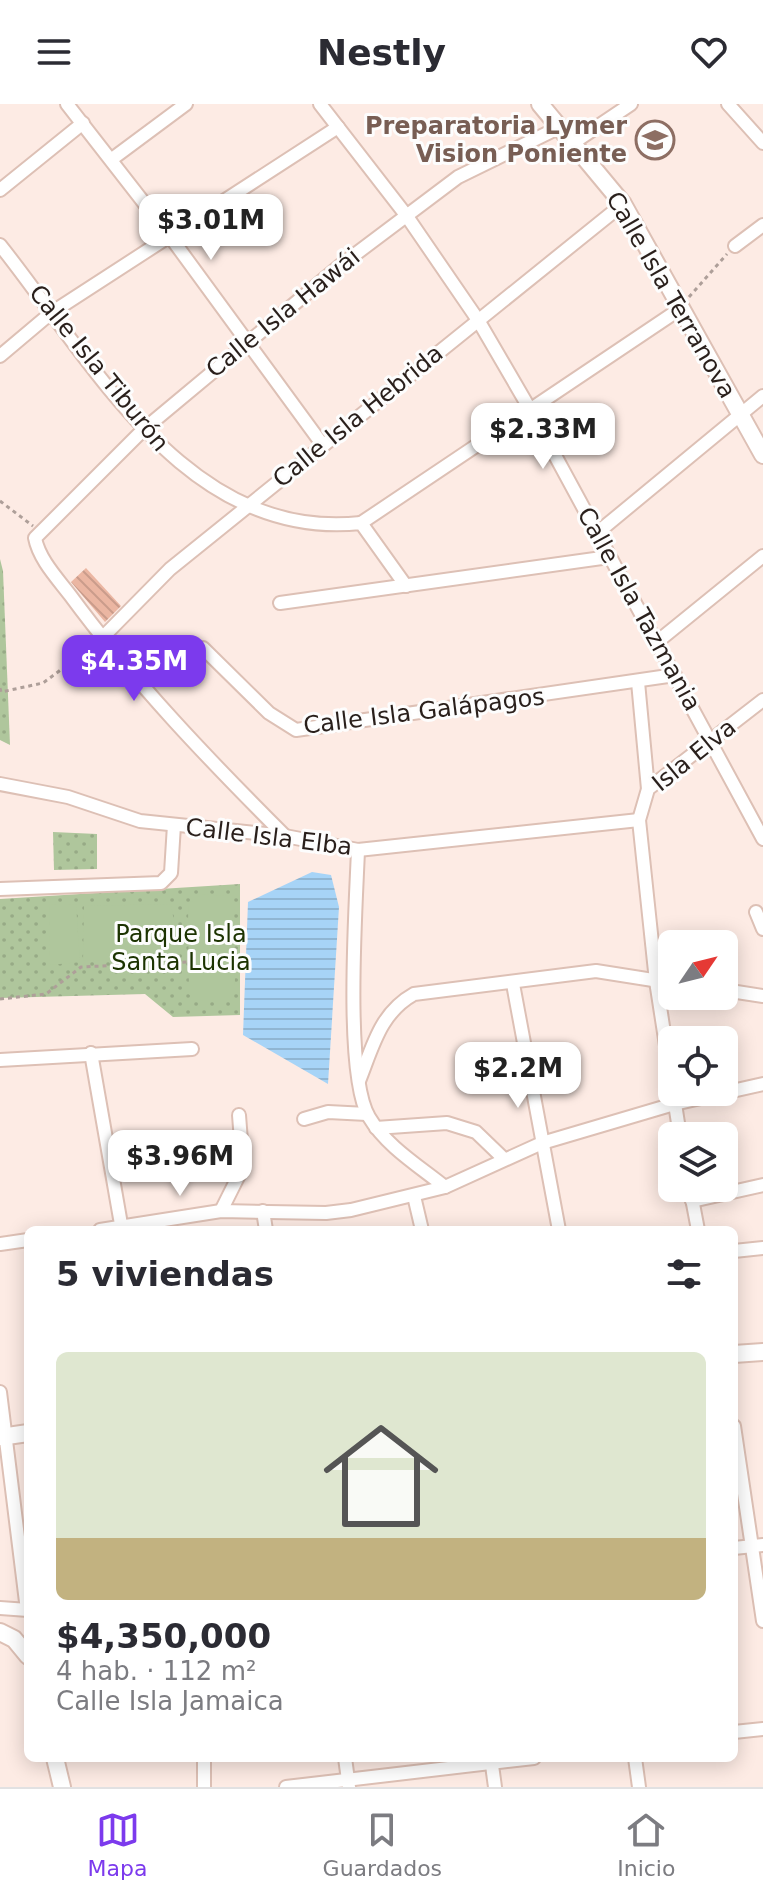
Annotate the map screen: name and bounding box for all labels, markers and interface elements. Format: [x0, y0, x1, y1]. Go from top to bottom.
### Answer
icon: menu [32, 30, 76, 74]
icon: heart [687, 30, 731, 74]
text: Nestly [317, 32, 446, 73]
place label: Preparatoria Lymer Vision Poniente [365, 112, 627, 168]
school or university icon: Preparatoria Lymer Vision Poniente [634, 119, 676, 161]
street label: Calle Isla Terranova [600, 187, 742, 403]
pin: $3.01M [146, 194, 276, 262]
text: $3.01M [157, 205, 265, 235]
street label: Calle Isla Hawái [201, 242, 365, 384]
street label: Calle Isla Tiburón [23, 279, 175, 457]
street label: Calle Isla Hebrida [267, 339, 449, 493]
pin: $2.33M [478, 403, 608, 471]
text: $2.33M [489, 414, 597, 444]
street label: Calle Isla Tazmania [571, 502, 707, 716]
pin: $4.35M [69, 635, 199, 703]
text: $4.35M [80, 646, 188, 676]
street label: Calle Isla Galápagos [302, 682, 546, 740]
street label: Isla Elva [647, 713, 741, 797]
street label: Calle Isla Elba [184, 813, 354, 861]
park label: Parque Isla Santa Lucia [111, 920, 251, 976]
north arrow [658, 930, 738, 1010]
map controls [658, 930, 738, 1202]
button: locate [658, 1026, 738, 1106]
pin: $2.2M [462, 1042, 574, 1110]
text: $2.2M [473, 1053, 563, 1083]
button: layers [658, 1122, 738, 1202]
pin: $3.96M [115, 1130, 245, 1198]
text: $3.96M [126, 1141, 234, 1171]
icon: filters [662, 1252, 706, 1296]
text: 5 viviendas [56, 1254, 274, 1294]
icon: home [309, 1404, 453, 1548]
text: $4,350,000 [56, 1616, 271, 1656]
text: 4 hab. · 112 m² [56, 1656, 256, 1686]
text: Calle Isla Jamaica [56, 1686, 284, 1716]
tab: Mapa [88, 1808, 147, 1881]
tab: Guardados [323, 1808, 442, 1881]
tab: Inicio [617, 1808, 675, 1881]

